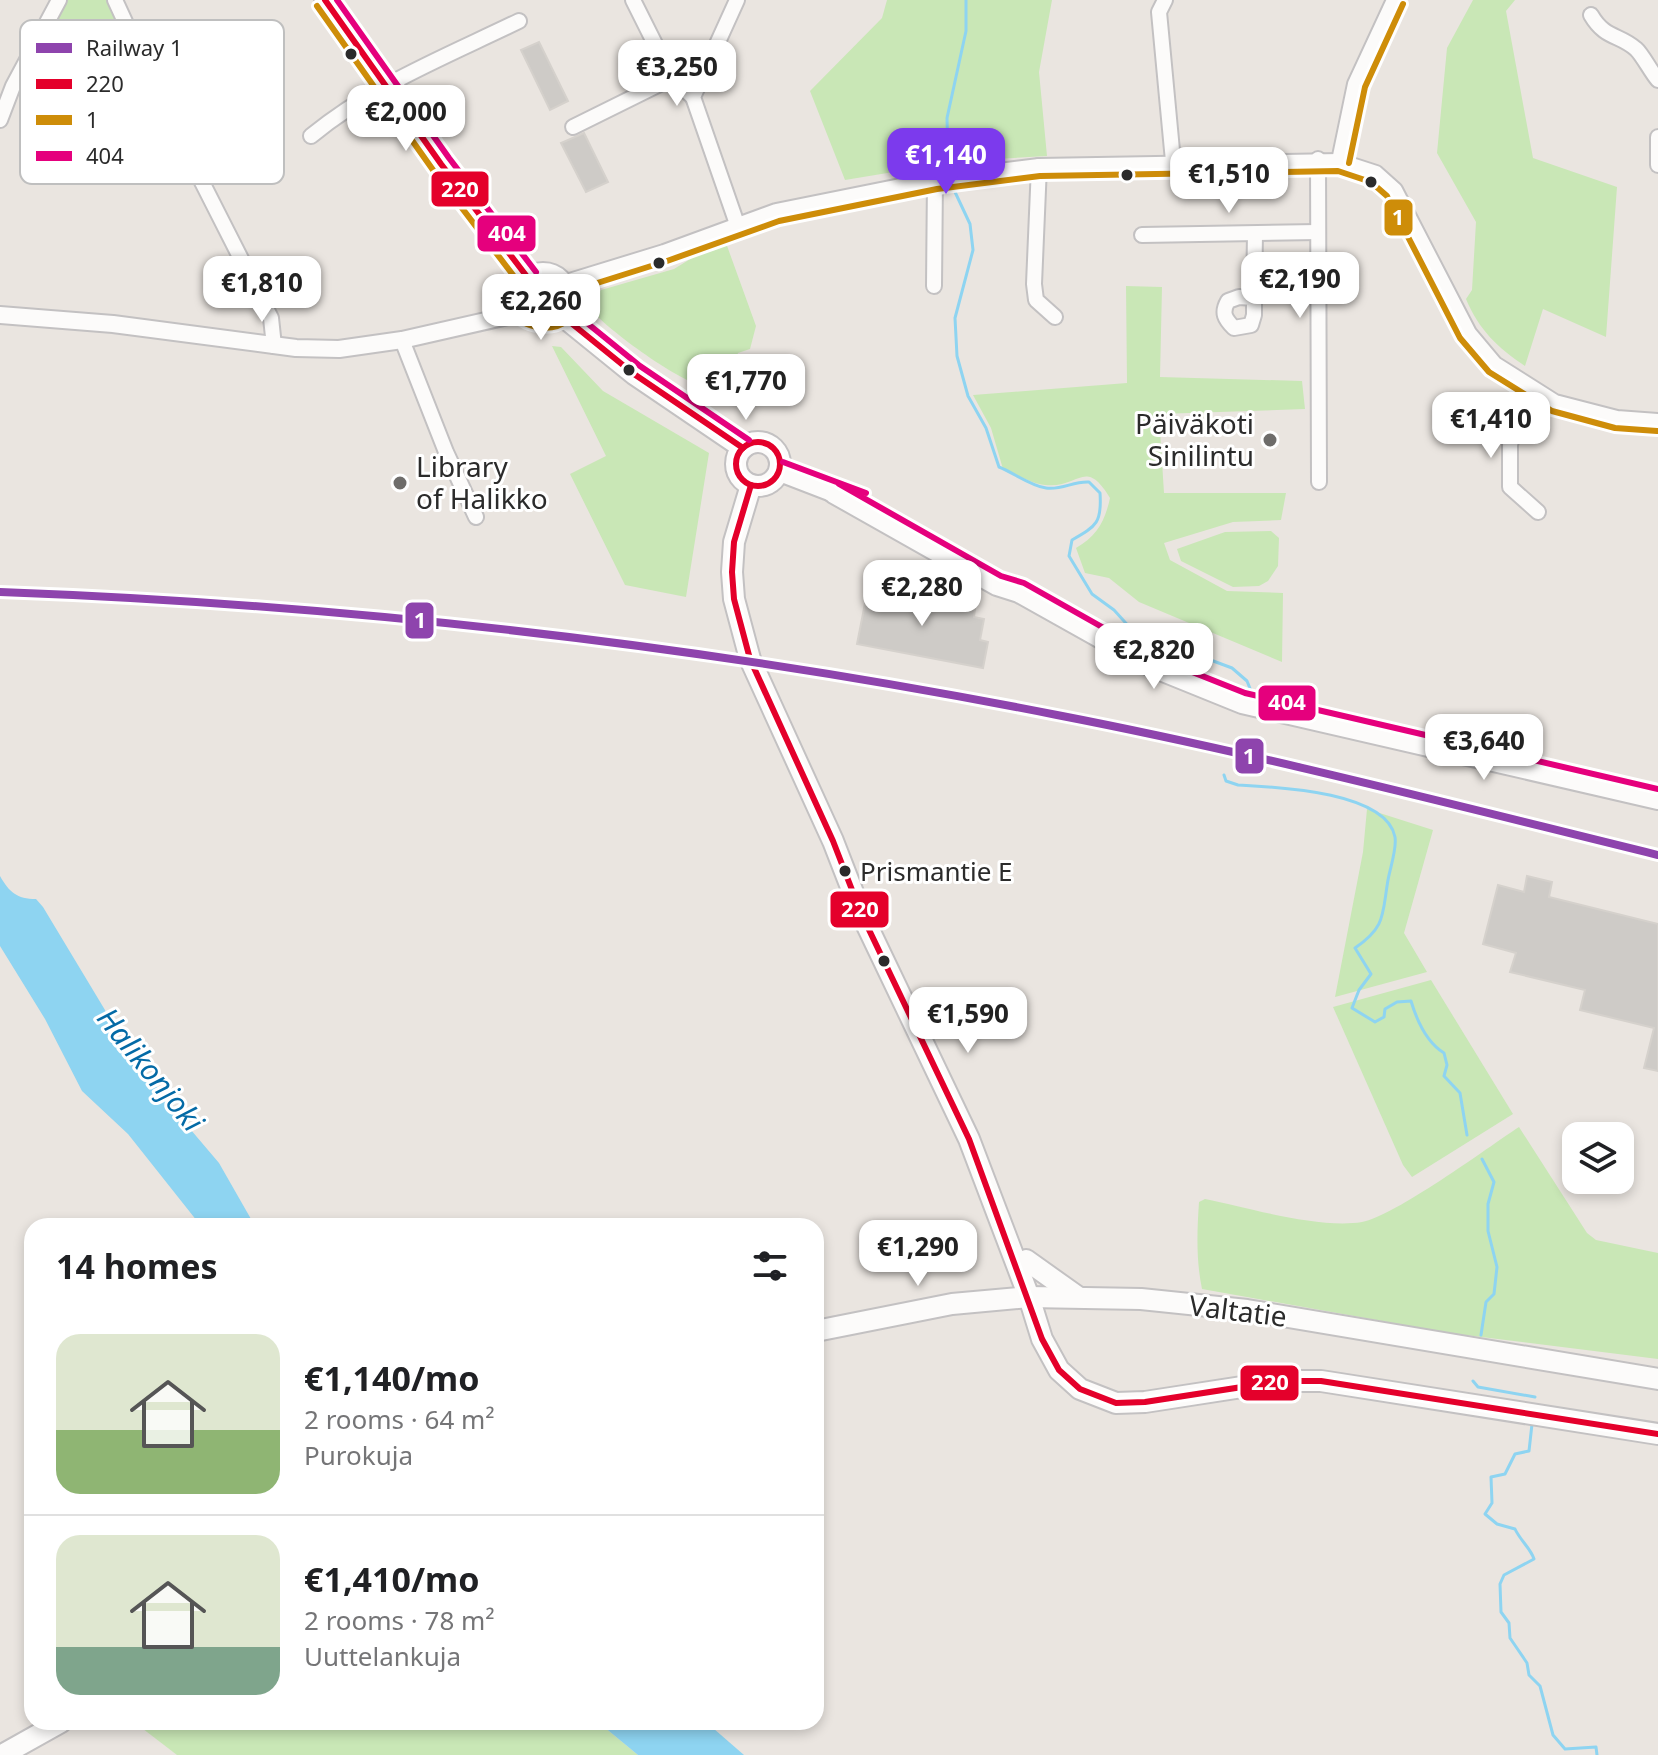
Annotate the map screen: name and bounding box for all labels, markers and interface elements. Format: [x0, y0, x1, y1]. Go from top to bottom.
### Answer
legend [20, 20, 284, 184]
text: Railway 1 [86, 32, 183, 62]
pin: €3,250 [612, 40, 742, 108]
unlabelled marker [343, 46, 359, 62]
text: €3,250 [636, 48, 718, 84]
text: 220 [86, 68, 124, 98]
pin: €2,000 [341, 85, 471, 153]
text: €2,000 [365, 93, 447, 129]
text: 1 [86, 104, 99, 134]
pin: €1,140 [881, 128, 1011, 196]
text: €1,140 [905, 136, 987, 172]
text: 404 [86, 140, 124, 170]
pin: €1,510 [1164, 147, 1294, 215]
text: €1,510 [1188, 155, 1270, 191]
unlabelled marker [1119, 167, 1135, 183]
line badge: 220 [430, 170, 490, 208]
text: 220 [441, 173, 479, 203]
unlabelled marker [1363, 174, 1379, 190]
line badge: 1 [1383, 198, 1414, 237]
text: 1 [1392, 201, 1404, 231]
line badge: 404 [476, 214, 537, 253]
text: 404 [488, 217, 526, 247]
pin: €2,190 [1235, 252, 1365, 320]
unlabelled marker [651, 255, 667, 271]
pin: €1,810 [197, 256, 327, 324]
text: €2,190 [1259, 260, 1341, 296]
text: €1,810 [221, 264, 303, 300]
pin: €2,260 [476, 274, 606, 342]
text: €2,260 [500, 282, 582, 318]
pin: €1,770 [681, 354, 811, 422]
unlabelled marker [621, 362, 637, 378]
text: €1,770 [705, 362, 787, 398]
pin: €1,410 [1426, 392, 1556, 460]
text: €1,410 [1450, 400, 1532, 436]
place label: Päiväkoti Sinilintu [1135, 404, 1254, 474]
marker: Päiväkoti Sinilintu [1261, 431, 1279, 449]
place label: Library of Halikko [416, 447, 548, 517]
marker: Library of Halikko [391, 474, 409, 492]
pin: €2,280 [857, 560, 987, 628]
text: €2,280 [881, 568, 963, 604]
line badge: 1 [404, 601, 435, 640]
text: 1 [414, 604, 426, 634]
pin: €2,820 [1089, 623, 1219, 691]
text: €2,820 [1113, 631, 1195, 667]
line badge: 404 [1257, 684, 1317, 722]
text: 404 [1268, 686, 1306, 716]
pin: €3,640 [1419, 714, 1549, 782]
text: €3,640 [1443, 722, 1525, 758]
line badge: 1 [1234, 737, 1265, 775]
text: 1 [1243, 740, 1255, 770]
place label: Prismantie E [860, 853, 1013, 889]
marker: Prismantie E [837, 863, 853, 879]
line badge: 220 [829, 890, 890, 929]
text: 220 [841, 893, 879, 923]
unlabelled marker [876, 953, 892, 969]
pin: €1,590 [903, 987, 1033, 1055]
text: €1,590 [927, 995, 1009, 1031]
water label: Halikonjoki [88, 998, 215, 1141]
map controls [1562, 1122, 1634, 1194]
button: layers [1562, 1122, 1634, 1194]
pin: €1,290 [853, 1220, 983, 1288]
text: €1,290 [877, 1228, 959, 1264]
text: 14 homes [56, 1243, 218, 1289]
icon: filters [748, 1244, 792, 1288]
street label: Valtatie [1187, 1285, 1289, 1335]
text: €1,140/mo [304, 1355, 479, 1401]
line badge: 220 [1239, 1364, 1300, 1402]
icon: home [120, 1366, 216, 1462]
text: 220 [1251, 1366, 1289, 1396]
text: 2 rooms · 64 m² [304, 1401, 494, 1437]
text: Purokuja [304, 1437, 413, 1473]
text: €1,410/mo [304, 1556, 479, 1602]
icon: home [120, 1567, 216, 1663]
text: 2 rooms · 78 m² [304, 1602, 494, 1638]
text: Uuttelankuja [304, 1638, 461, 1674]

